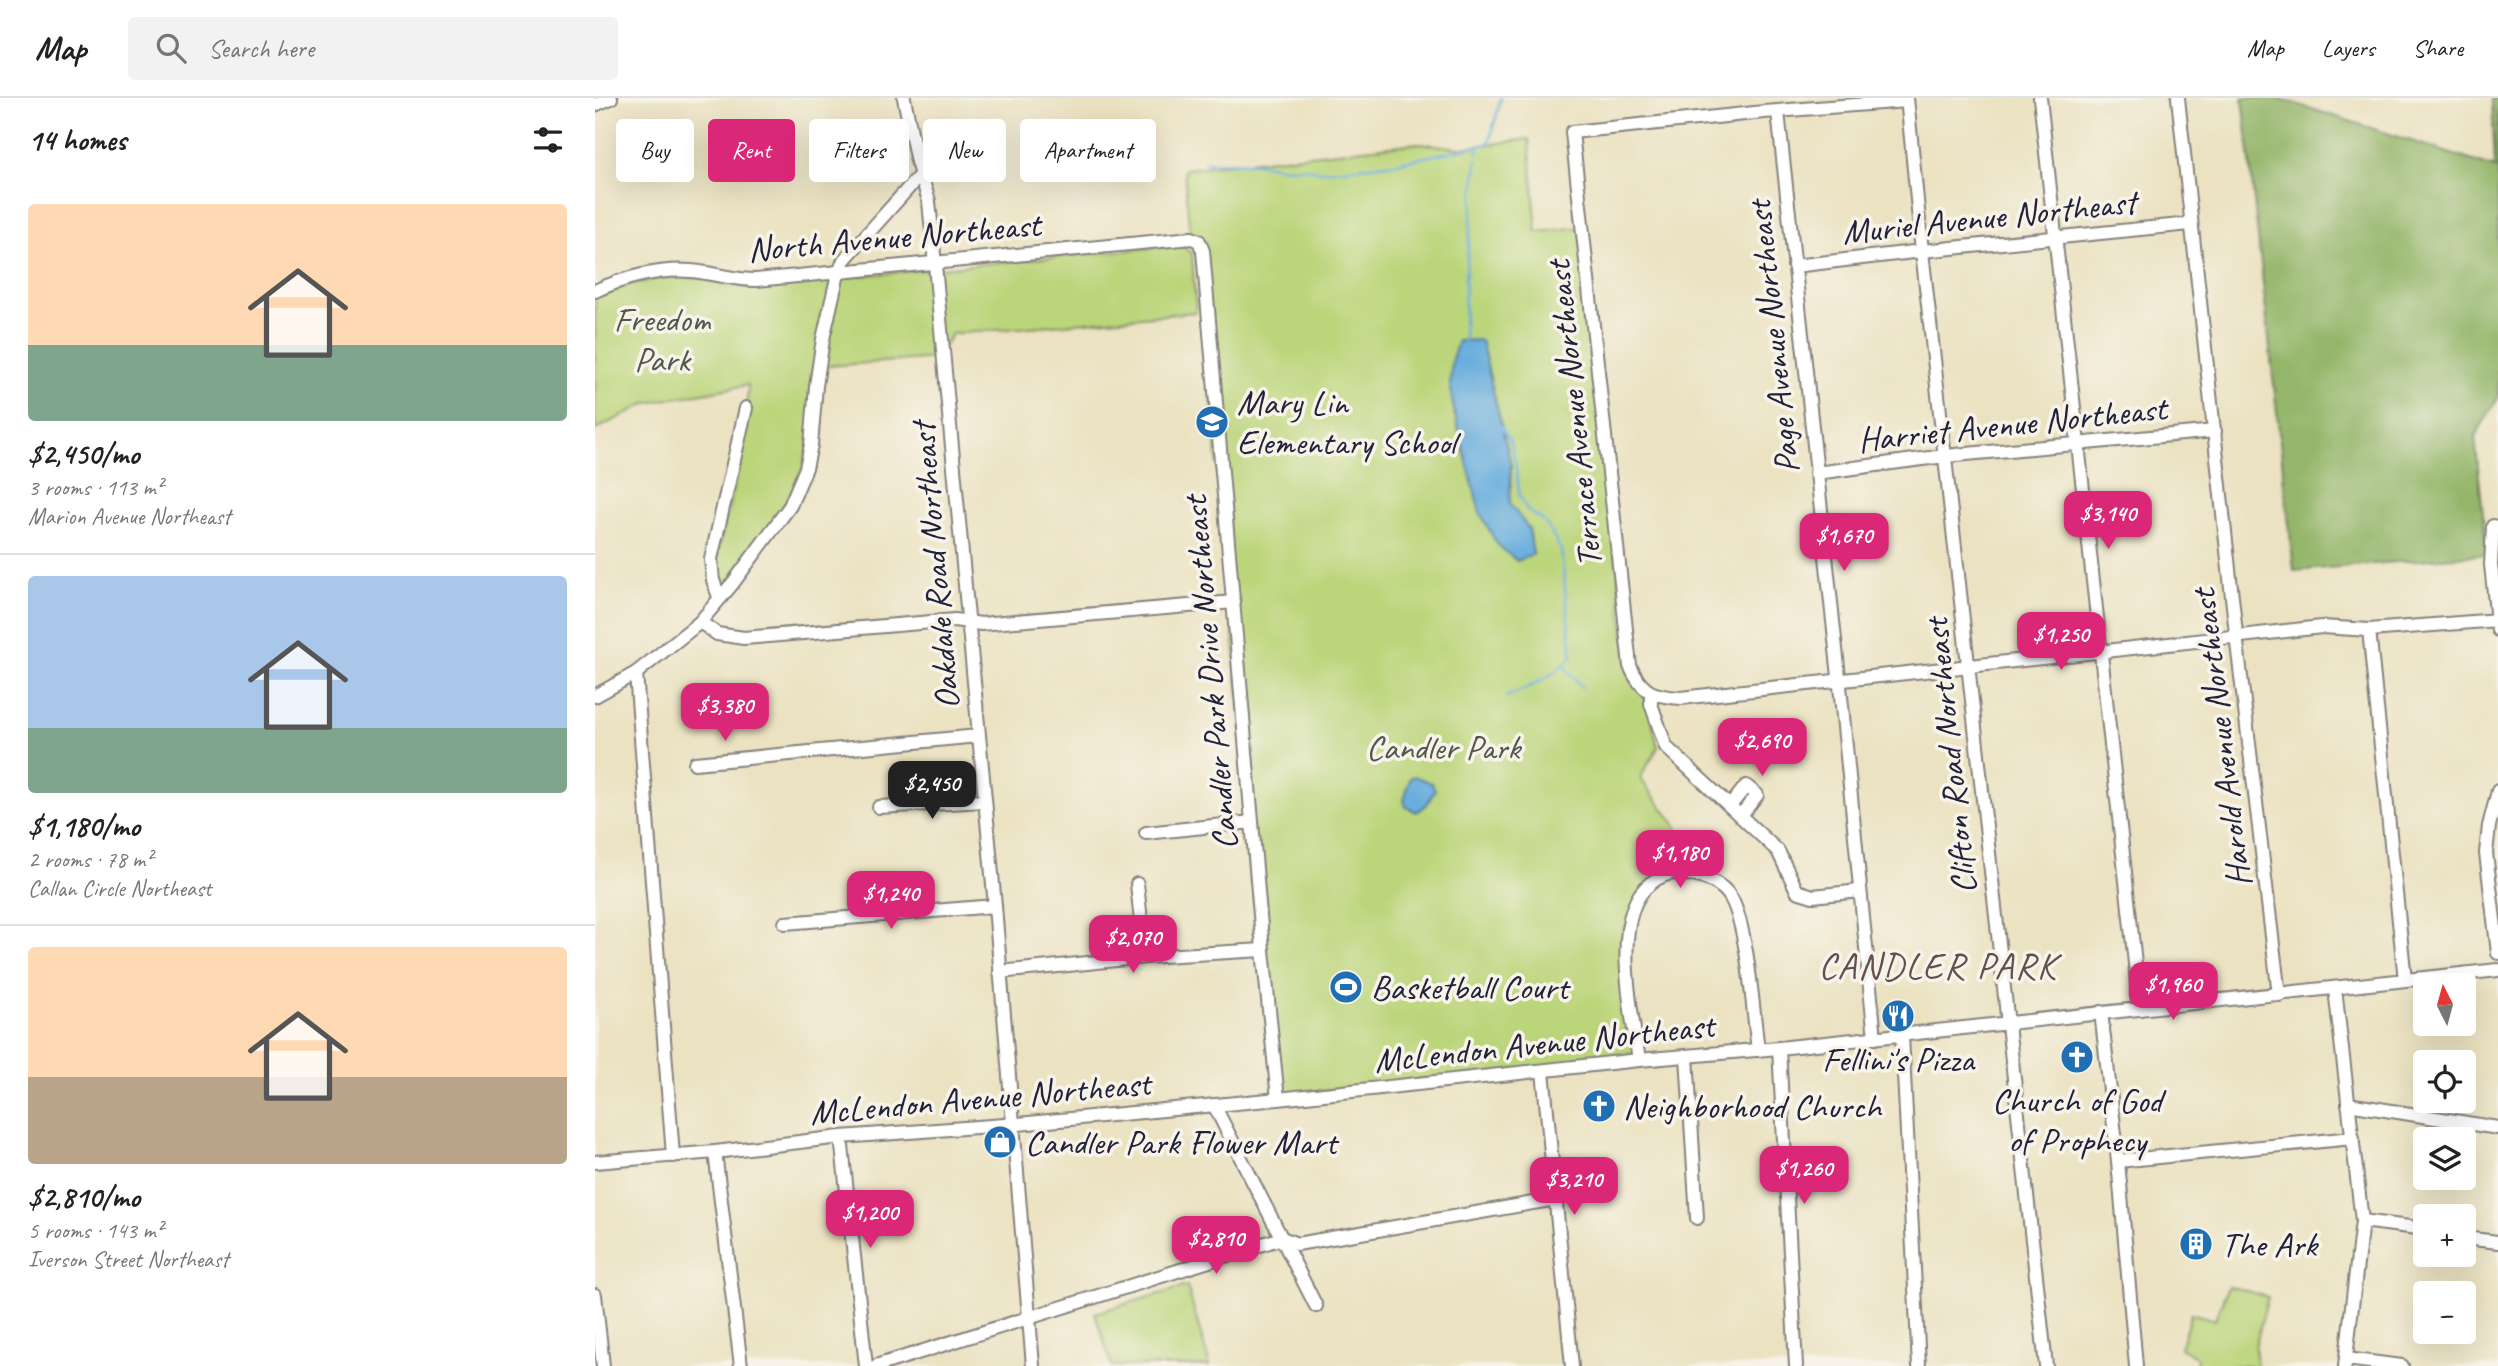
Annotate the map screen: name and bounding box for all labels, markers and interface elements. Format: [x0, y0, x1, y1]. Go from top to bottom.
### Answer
search box [128, 17, 618, 80]
text: Map [35, 27, 86, 69]
icon: search [152, 29, 190, 67]
text: Search here [208, 32, 314, 65]
text: Map [2247, 33, 2284, 63]
text: Layers [2322, 33, 2375, 63]
text: Share [2413, 33, 2463, 63]
chip: Buy [616, 119, 694, 182]
chip: Rent [708, 119, 795, 182]
chip: Filters [809, 119, 909, 182]
chip: New [923, 119, 1006, 182]
chip: Apartment [1020, 119, 1156, 182]
text: 14 homes [28, 121, 126, 159]
icon: filters [529, 121, 567, 159]
street label: Muriel Avenue Northeast [1840, 179, 2142, 255]
street label: Page Avenue Northeast [1736, 195, 1810, 476]
street label: North Avenue Northeast [746, 202, 1046, 272]
icon: home [235, 250, 361, 376]
street label: Terrace Avenue Northeast [1535, 255, 1612, 569]
park label: Freedom Park [614, 297, 712, 382]
place label: Mary Lin Elementary School [1237, 380, 1462, 465]
street label: Harriet Avenue Northeast [1856, 385, 2172, 463]
school or university icon: Mary Lin Elementary School [1193, 403, 1231, 441]
street label: Oakdale Road Northeast [900, 416, 970, 711]
text: $2,450/mo [28, 435, 139, 473]
text: 3 rooms · 113 m² [28, 473, 163, 502]
street label: Candler Park Drive Northeast [1172, 491, 1248, 852]
pin: $3,140 [2051, 491, 2165, 551]
text: $3,140 [2080, 499, 2136, 528]
text: Marion Avenue Northeast [28, 502, 231, 531]
pin: $1,670 [1787, 514, 1901, 573]
text: $1,670 [1816, 521, 1872, 550]
street label: Harold Avenue Northeast [2180, 583, 2262, 889]
pin: $1,250 [2004, 612, 2118, 672]
street label: Clifton Road Northeast [1913, 613, 1987, 896]
text: $1,250 [2033, 620, 2089, 649]
icon: home [235, 622, 361, 748]
pin: $3,380 [668, 684, 782, 743]
text: $3,380 [697, 691, 753, 720]
pin: $2,690 [1705, 718, 1819, 778]
park label: Candler Park [1366, 725, 1522, 770]
text: $2,690 [1734, 726, 1790, 755]
pin: $2,450 [875, 762, 989, 821]
text: $2,450 [904, 769, 960, 798]
text: $1,180/mo [28, 807, 140, 845]
pin: $1,180 [1623, 830, 1737, 890]
text: $1,180 [1652, 838, 1708, 867]
text: 2 rooms · 78 m² [28, 845, 152, 874]
pin: $1,240 [834, 872, 948, 931]
text: Callan Circle Northeast [28, 874, 211, 903]
text: $1,240 [863, 879, 919, 908]
pin: $2,070 [1076, 916, 1190, 975]
text: $2,070 [1105, 923, 1161, 952]
district label: CANDLER PARK [1819, 942, 2063, 989]
pin: $1,960 [2116, 962, 2230, 1022]
place label: Basketball Court [1371, 965, 1571, 1010]
sports icon: Basketball Court [1327, 968, 1365, 1006]
text: $1,960 [2145, 970, 2201, 999]
north arrow [2413, 973, 2476, 1036]
map controls [2413, 973, 2476, 1344]
icon: home [235, 993, 361, 1119]
restaurant icon: Fellini's Pizza [1879, 997, 1917, 1035]
street label: McLendon Avenue Northeast [1372, 1002, 1720, 1083]
place label: Fellini's Pizza [1822, 1037, 1976, 1082]
church icon: Church of God of Prophecy [2058, 1038, 2096, 1076]
button: locate [2413, 1050, 2476, 1113]
street label: McLendon Avenue Northeast [808, 1060, 1155, 1135]
place label: Church of God of Prophecy [1992, 1078, 2167, 1163]
place label: Neighborhood Church [1623, 1084, 1883, 1129]
church icon: Neighborhood Church [1580, 1087, 1618, 1125]
place label: Candler Park Flower Mart [1025, 1120, 1340, 1165]
shop icon: Candler Park Flower Mart [981, 1123, 1019, 1161]
button: layers [2413, 1127, 2476, 1190]
pin: $1,260 [1747, 1146, 1861, 1206]
text: $1,260 [1776, 1154, 1832, 1183]
pin: $3,210 [1517, 1158, 1631, 1217]
text: $3,210 [1546, 1165, 1602, 1194]
text: $2,810/mo [28, 1178, 140, 1216]
pin: $1,200 [813, 1190, 927, 1250]
text: $1,200 [842, 1198, 898, 1227]
button: + [2413, 1204, 2476, 1267]
text: 5 rooms · 143 m² [28, 1216, 163, 1245]
pin: $2,810 [1159, 1216, 1273, 1276]
place label: The Ark [2221, 1222, 2319, 1267]
text: $2,810 [1188, 1224, 1244, 1253]
building icon: The Ark [2177, 1225, 2215, 1263]
text: Iverson Street Northeast [28, 1245, 229, 1274]
button: − [2413, 1281, 2476, 1344]

